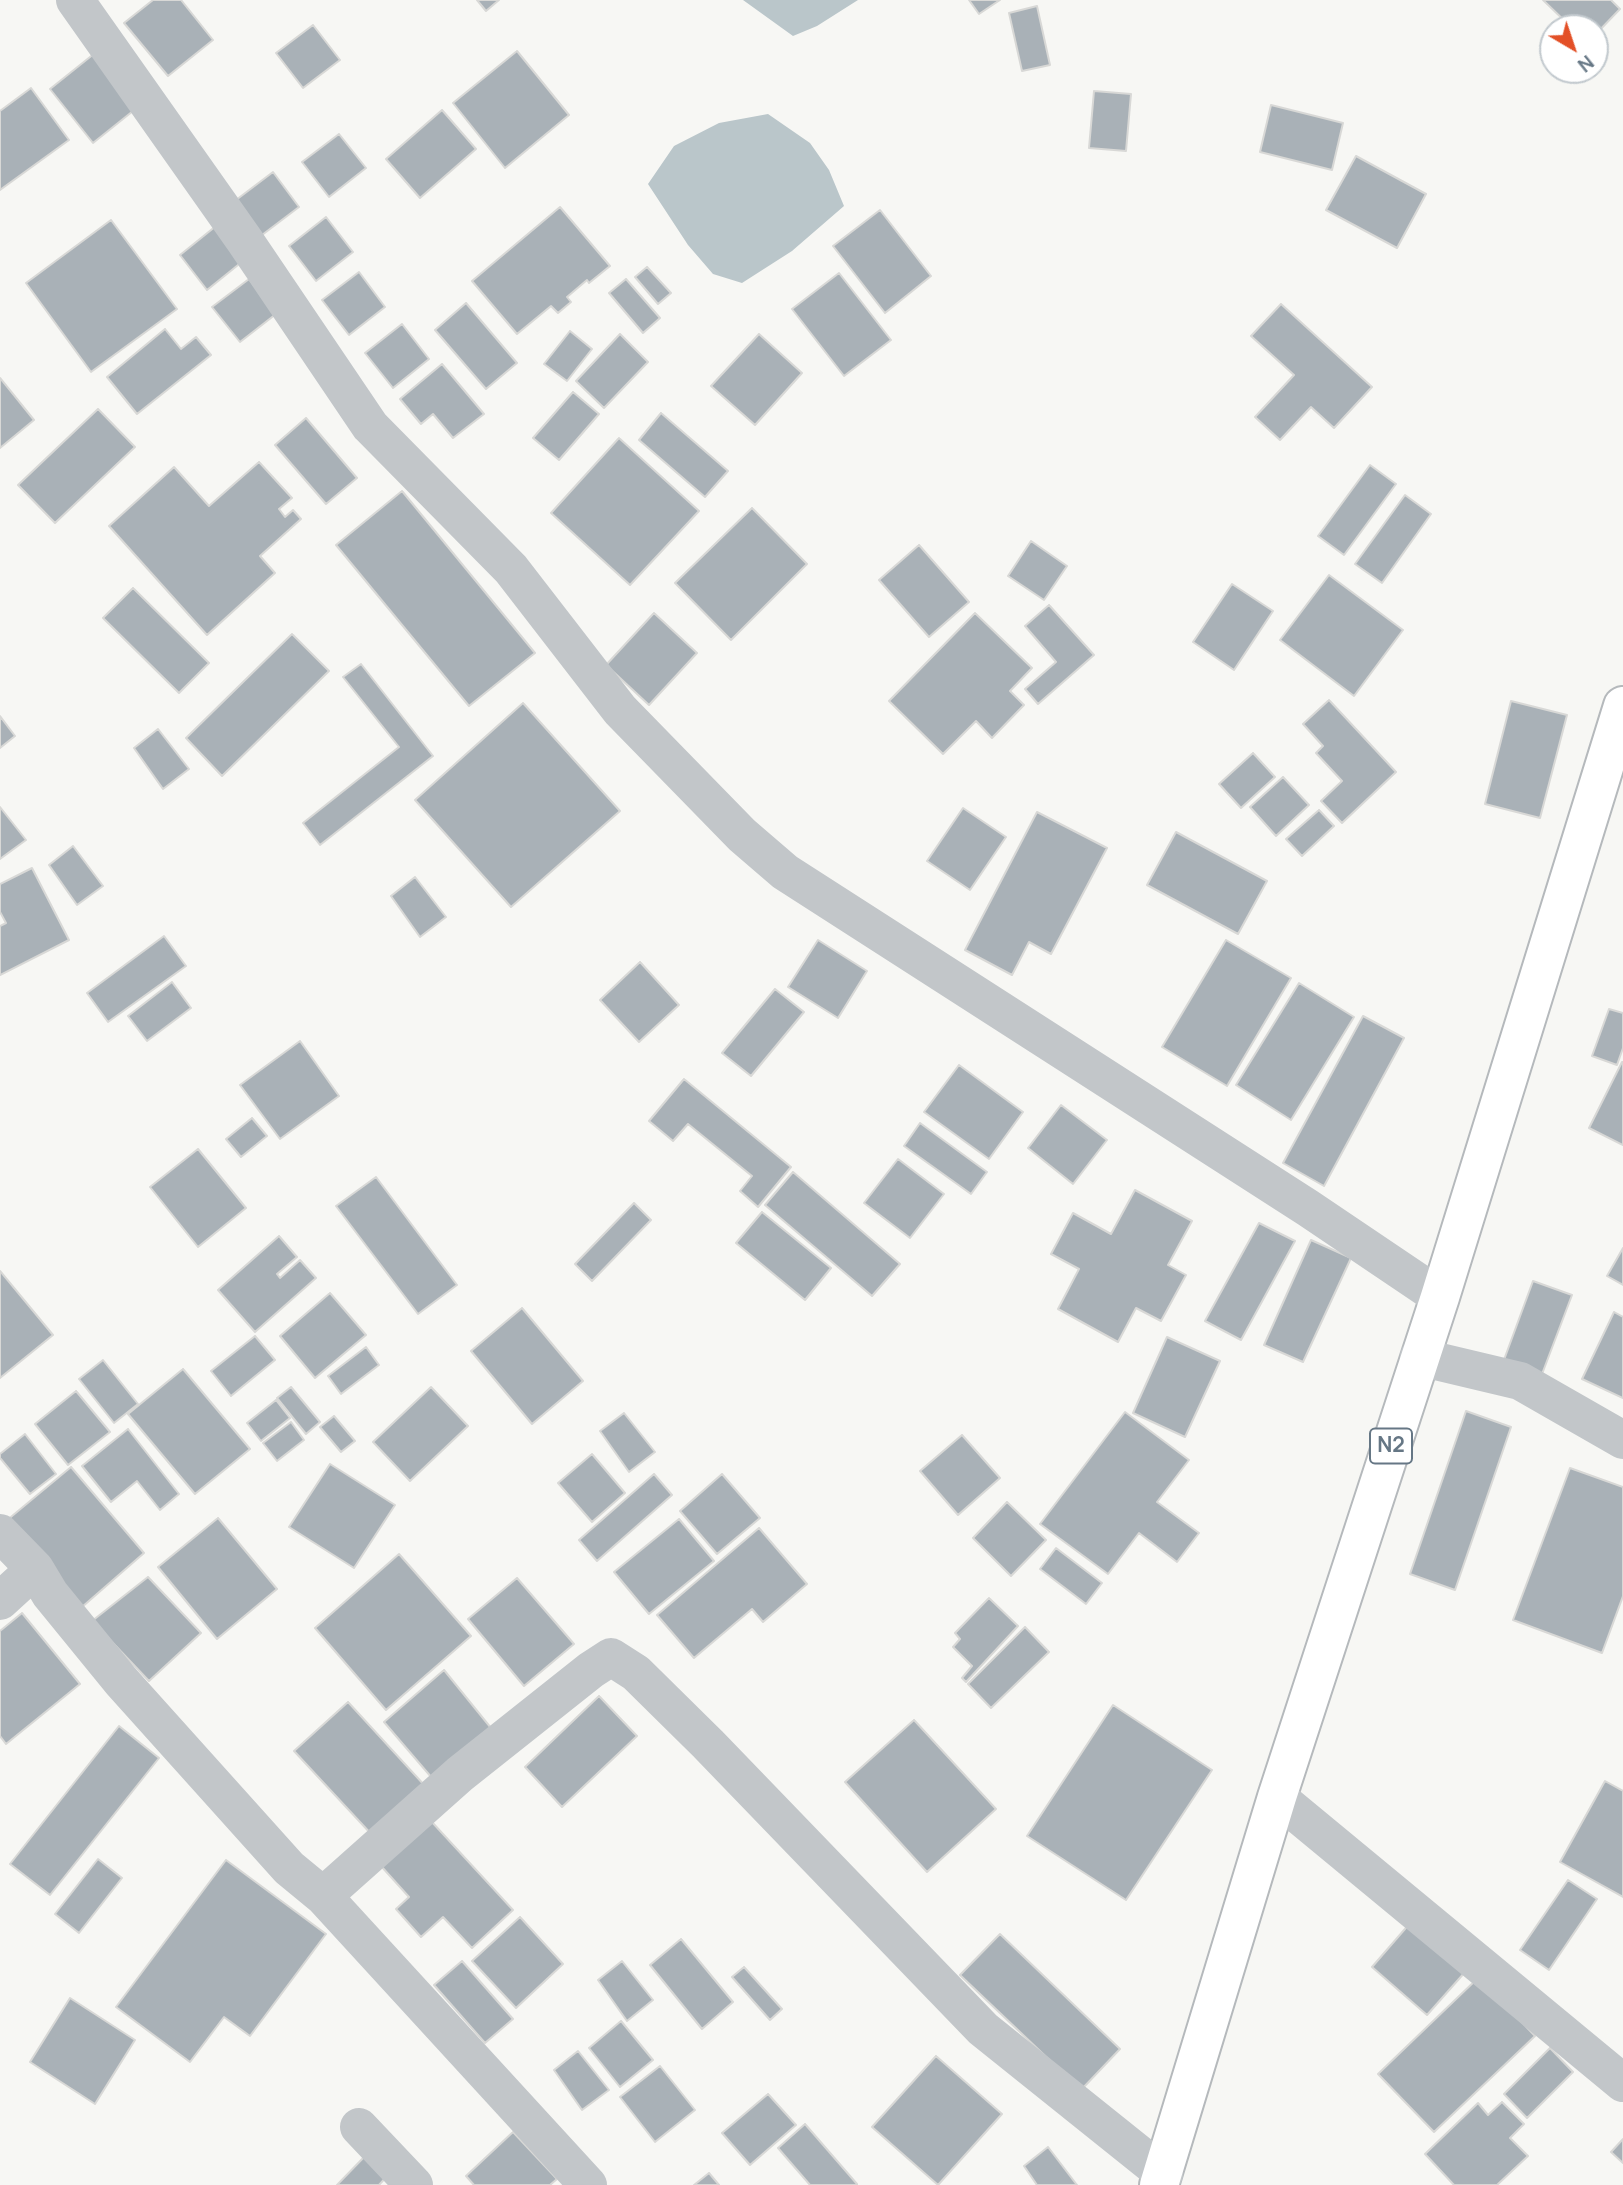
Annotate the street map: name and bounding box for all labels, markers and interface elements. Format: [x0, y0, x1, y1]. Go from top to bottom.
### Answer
north arrow [1539, 14, 1609, 84]
text: N [1572, 49, 1599, 78]
road number: N2 [1370, 1428, 1412, 1464]

